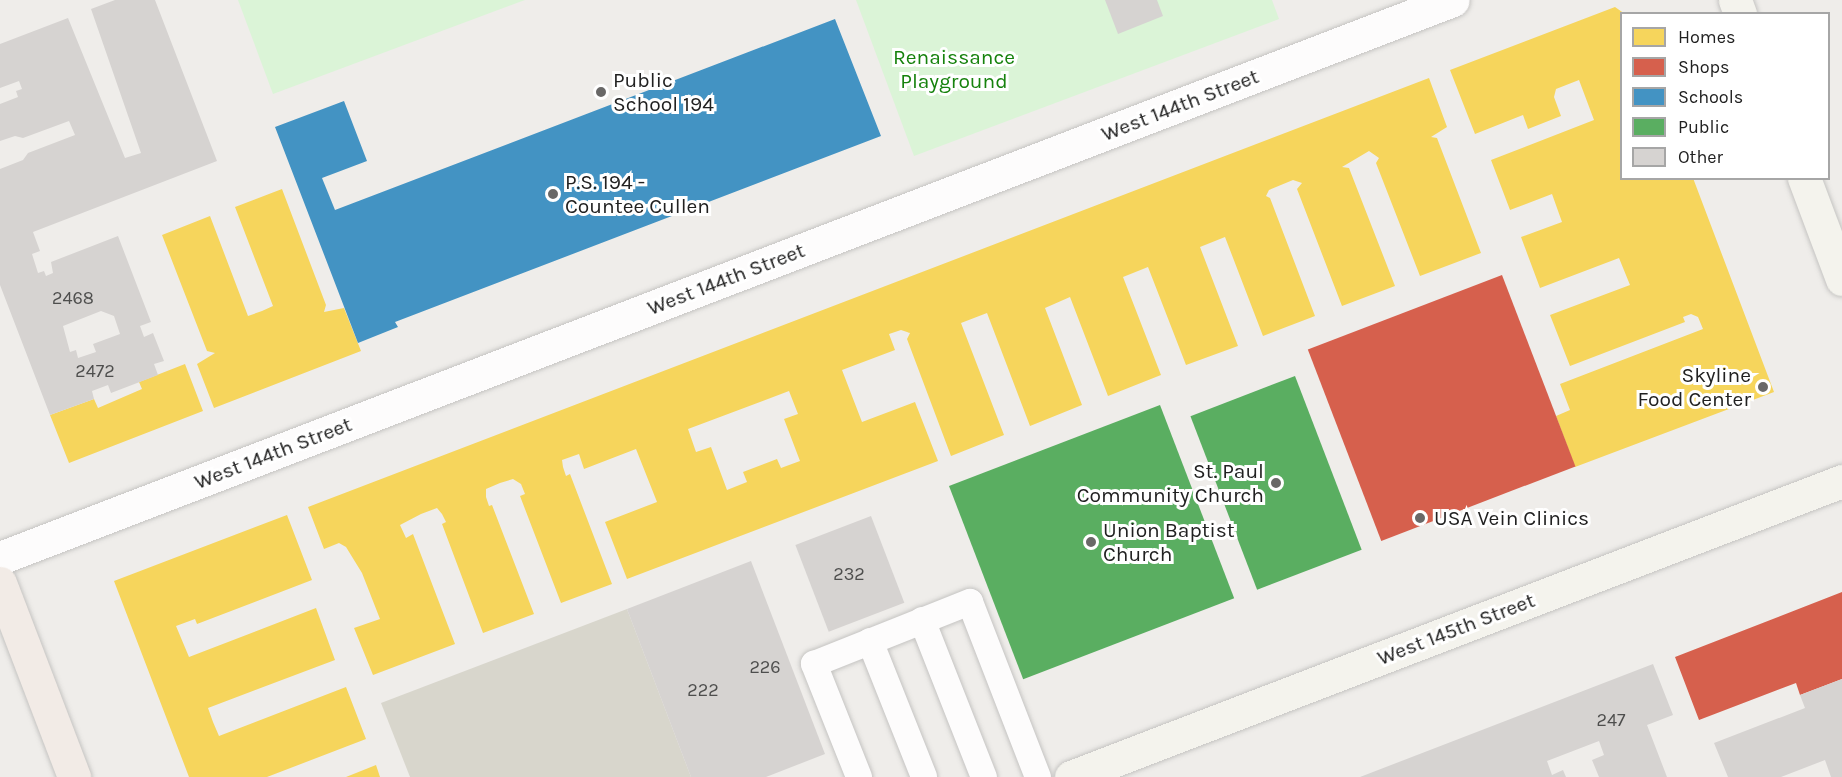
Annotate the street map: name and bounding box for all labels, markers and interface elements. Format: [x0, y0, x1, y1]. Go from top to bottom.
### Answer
legend [1620, 12, 1830, 180]
text: Homes [1678, 26, 1735, 48]
park label: Renaissance Playground [893, 44, 1015, 94]
text: Shops [1678, 56, 1730, 78]
street label: West 144th Street [1098, 63, 1262, 147]
place label: Public School 194 [613, 67, 714, 117]
marker: Public School 194 [594, 85, 608, 99]
text: Schools [1678, 86, 1743, 108]
text: Public [1678, 116, 1729, 138]
text: Other [1678, 146, 1723, 168]
place label: P.S. 194 - Countee Cullen [565, 169, 710, 219]
marker: P.S. 194 - Countee Cullen [546, 187, 560, 201]
street label: West 144th Street [644, 237, 808, 321]
house number: 2468 [52, 287, 94, 309]
house number: 2472 [75, 360, 115, 382]
place label: Skyline Food Center [1638, 362, 1751, 412]
marker: Skyline Food Center [1756, 380, 1770, 394]
street label: West 144th Street [191, 411, 355, 495]
place label: St. Paul Community Church [1077, 458, 1264, 508]
marker: St. Paul Community Church [1269, 476, 1283, 490]
place label: USA Vein Clinics [1434, 505, 1589, 531]
marker: USA Vein Clinics [1411, 509, 1429, 527]
place label: Union Baptist Church [1103, 517, 1235, 567]
marker: Union Baptist Church [1084, 535, 1098, 549]
house number: 232 [833, 563, 865, 585]
street label: West 145th Street [1374, 587, 1538, 671]
house number: 226 [749, 656, 781, 678]
house number: 222 [687, 679, 719, 701]
house number: 247 [1597, 709, 1625, 731]

